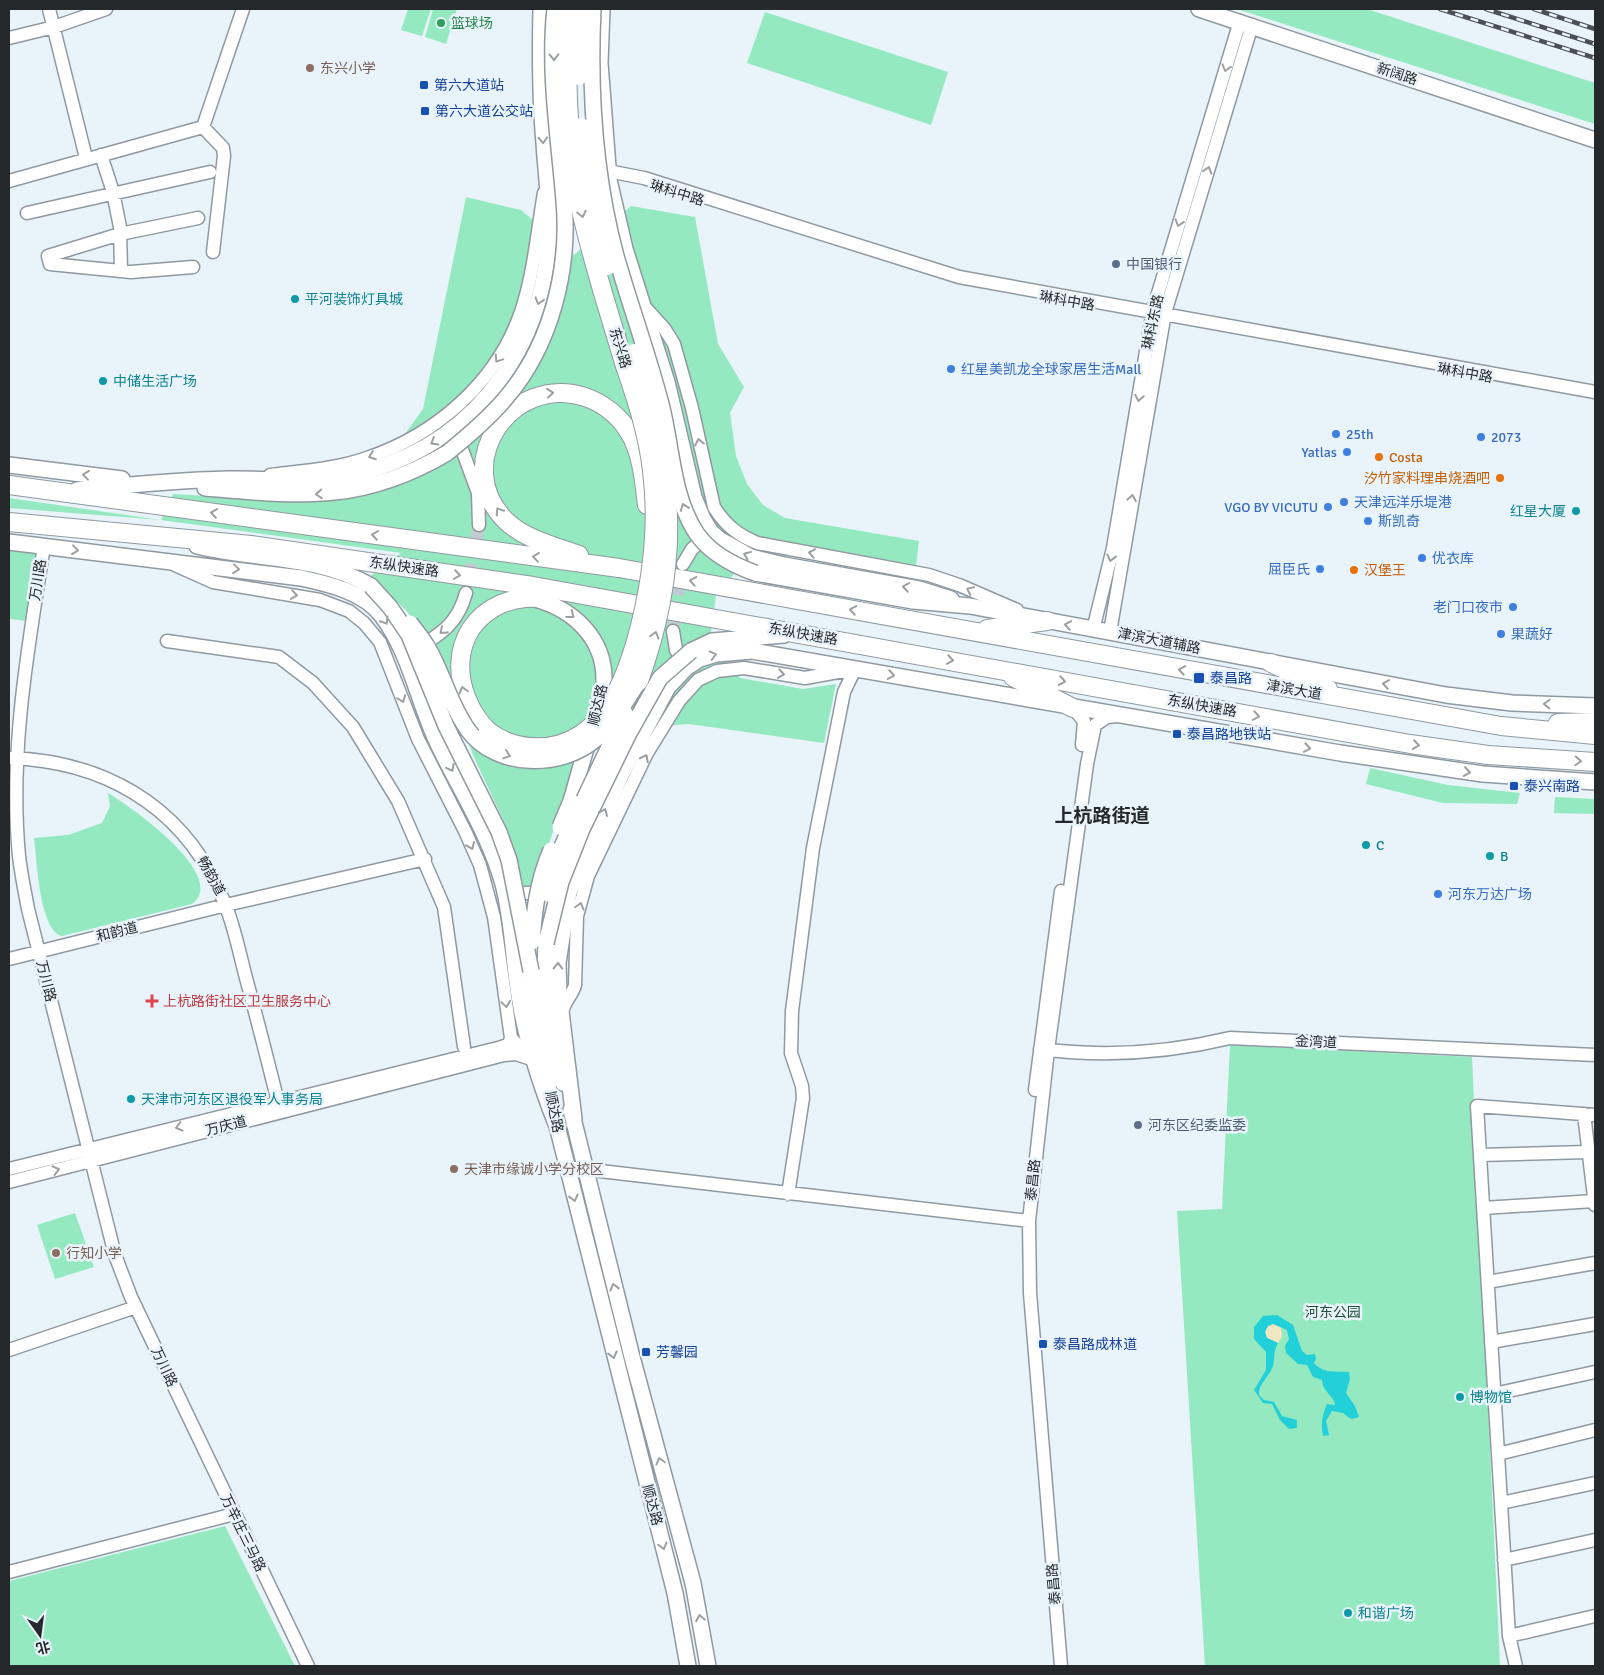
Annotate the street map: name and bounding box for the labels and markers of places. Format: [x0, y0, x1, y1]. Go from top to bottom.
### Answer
place label: 篮球场 [451, 15, 493, 32]
marker: 篮球场 [435, 17, 447, 29]
place label: 东兴小学 [320, 60, 376, 77]
marker: 东兴小学 [304, 62, 316, 74]
place label: 第六大道站 [434, 77, 504, 94]
marker: 第六大道站 [418, 79, 430, 91]
place label: 第六大道公交站 [435, 103, 533, 120]
marker: 第六大道公交站 [419, 105, 431, 117]
place label: 中国银行 [1126, 256, 1182, 273]
marker: 中国银行 [1110, 258, 1122, 270]
place label: 平河装饰灯具城 [305, 291, 403, 308]
marker: 平河装饰灯具城 [289, 293, 301, 305]
place label: 红星美凯龙全球家居生活Mall [961, 361, 1141, 378]
marker: 红星美凯龙全球家居生活Mall [945, 363, 957, 375]
place label: 中储生活广场 [113, 373, 197, 390]
marker: 中储生活广场 [97, 375, 109, 387]
place label: 25th [1346, 426, 1374, 443]
marker: 25th [1330, 428, 1342, 440]
place label: 2073 [1491, 429, 1521, 446]
marker: 2073 [1475, 431, 1487, 443]
place label: Yatlas [1301, 444, 1337, 461]
marker: Yatlas [1341, 446, 1353, 458]
place label: Costa [1389, 449, 1423, 466]
marker: Costa [1373, 451, 1385, 463]
place label: 汐竹家料理串烧酒吧 [1364, 470, 1490, 487]
marker: 汐竹家料理串烧酒吧 [1494, 472, 1506, 484]
place label: 天津远洋乐堤港 [1354, 494, 1452, 511]
marker: 天津远洋乐堤港 [1338, 496, 1350, 508]
place label: VGO BY VICUTU [1224, 499, 1318, 516]
marker: VGO BY VICUTU [1322, 501, 1334, 513]
place label: 红星大厦 [1510, 503, 1566, 520]
marker: 红星大厦 [1570, 505, 1582, 517]
place label: 斯凯奇 [1378, 513, 1420, 530]
marker: 斯凯奇 [1362, 515, 1374, 527]
place label: 优衣库 [1432, 550, 1474, 567]
marker: 优衣库 [1416, 552, 1428, 564]
place label: 屈臣氏 [1268, 561, 1310, 578]
place label: 汉堡王 [1364, 562, 1406, 579]
marker: 屈臣氏 [1314, 563, 1326, 575]
marker: 汉堡王 [1348, 564, 1360, 576]
place label: 老门口夜市 [1433, 599, 1503, 616]
marker: 老门口夜市 [1507, 601, 1519, 613]
place label: 果蔬好 [1511, 626, 1553, 643]
marker: 果蔬好 [1495, 628, 1507, 640]
place label: 泰昌路 [1210, 670, 1252, 687]
marker: 泰昌路 [1192, 671, 1206, 685]
place label: 泰昌路地铁站 [1187, 726, 1271, 743]
marker: 泰昌路地铁站 [1171, 728, 1183, 740]
place label: 泰兴南路 [1524, 778, 1580, 795]
marker: 泰兴南路 [1508, 780, 1520, 792]
place label: C [1376, 837, 1384, 854]
marker: C [1360, 839, 1372, 851]
place label: B [1500, 848, 1508, 865]
marker: B [1484, 850, 1496, 862]
place label: 河东万达广场 [1448, 886, 1532, 903]
marker: 河东万达广场 [1432, 888, 1444, 900]
place label: 上杭路街社区卫生服务中心 [163, 993, 331, 1010]
marker: 上杭路街社区卫生服务中心 [145, 994, 159, 1008]
place label: 天津市河东区退役军人事务局 [141, 1091, 323, 1108]
marker: 天津市河东区退役军人事务局 [125, 1093, 137, 1105]
place label: 河东区纪委监委 [1148, 1117, 1246, 1134]
marker: 河东区纪委监委 [1132, 1119, 1144, 1131]
place label: 天津市缘诚小学分校区 [464, 1161, 604, 1178]
marker: 天津市缘诚小学分校区 [448, 1163, 460, 1175]
place label: 行知小学 [66, 1245, 122, 1262]
marker: 行知小学 [50, 1247, 62, 1259]
place label: 泰昌路成林道 [1053, 1336, 1137, 1353]
marker: 泰昌路成林道 [1037, 1338, 1049, 1350]
place label: 芳馨园 [656, 1344, 698, 1361]
marker: 芳馨园 [640, 1346, 652, 1358]
place label: 博物馆 [1470, 1389, 1512, 1406]
marker: 博物馆 [1454, 1391, 1466, 1403]
place label: 和谐广场 [1358, 1605, 1414, 1622]
marker: 和谐广场 [1342, 1607, 1354, 1619]

